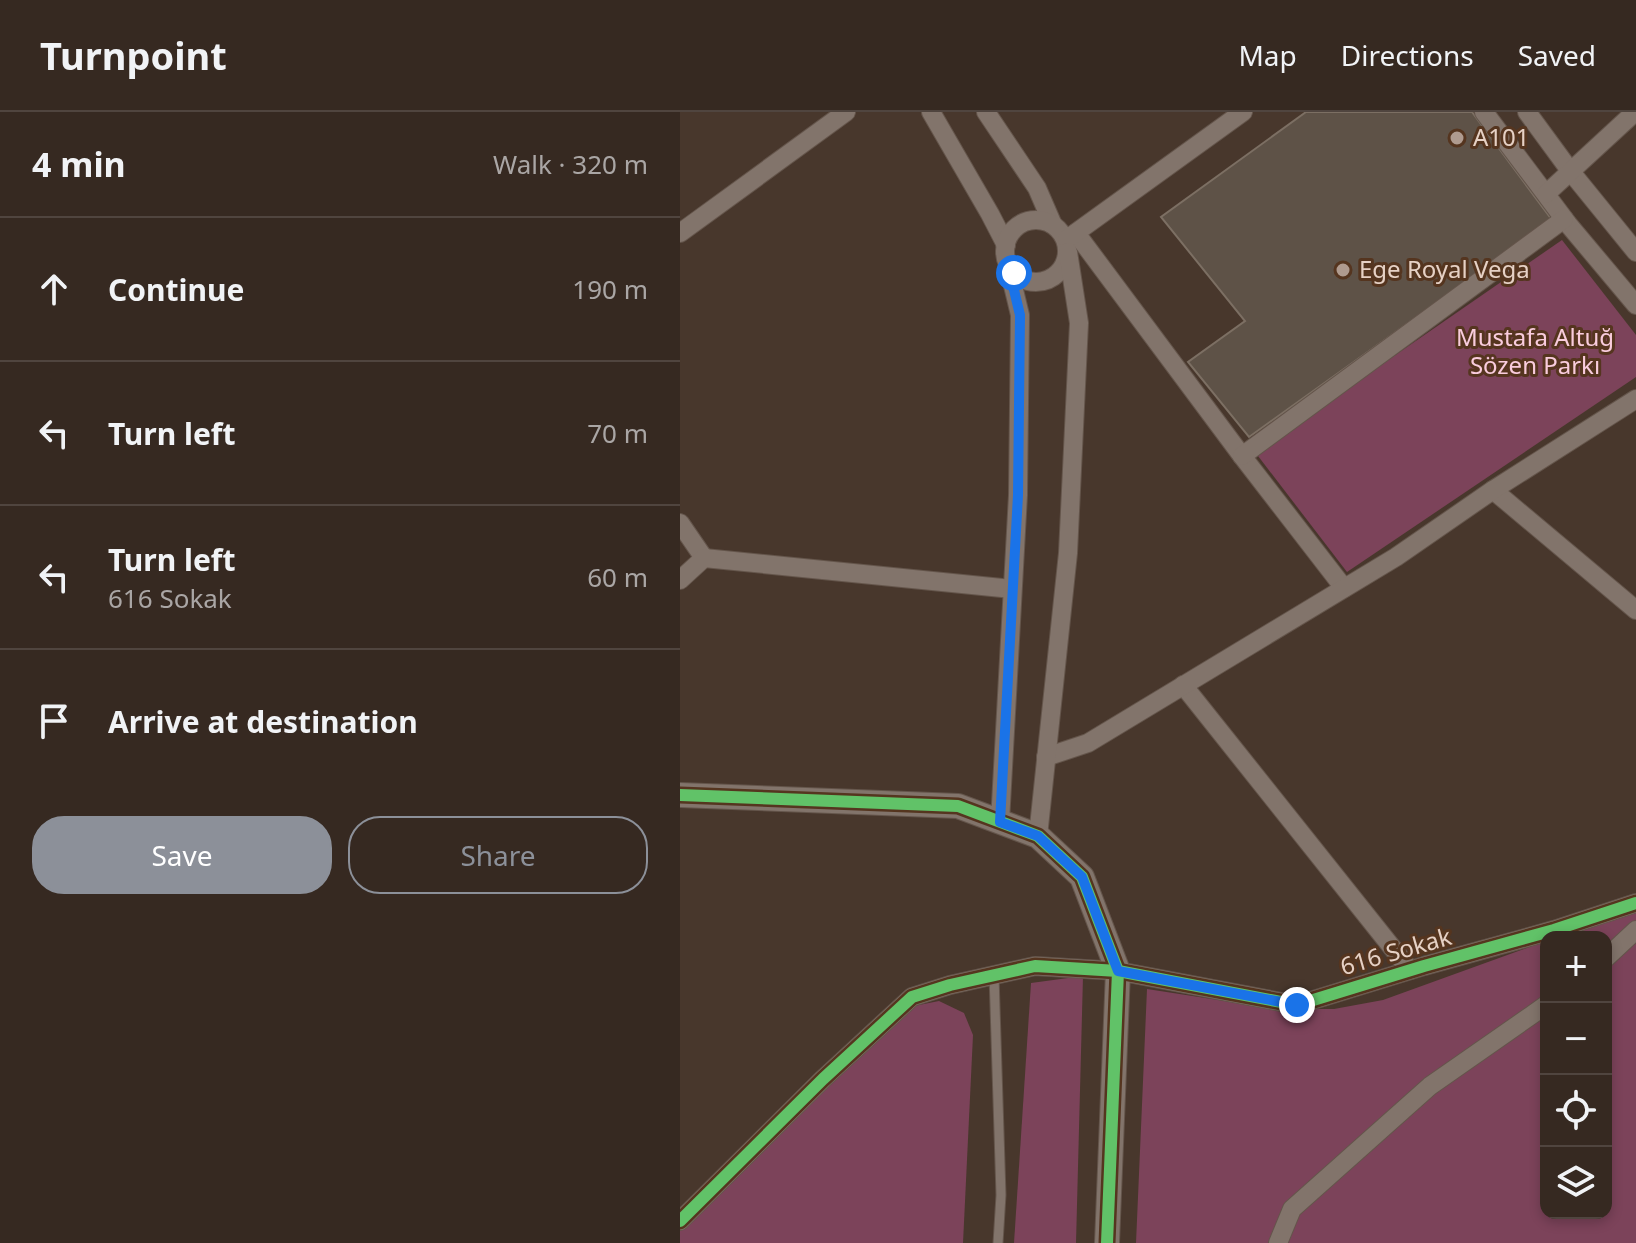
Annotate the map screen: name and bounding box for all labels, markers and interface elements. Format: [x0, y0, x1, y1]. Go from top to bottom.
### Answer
text: Turnpoint [40, 29, 227, 81]
text: Map [1238, 36, 1297, 74]
text: Directions [1341, 36, 1474, 74]
text: Saved [1518, 36, 1596, 74]
place label: A101 [1473, 120, 1530, 153]
marker: A101 [1448, 129, 1466, 147]
text: 4 min [32, 141, 126, 187]
text: Walk · 320 m [493, 146, 648, 182]
place label: Ege Royal Vega [1359, 252, 1530, 285]
route start [996, 255, 1032, 291]
marker: Ege Royal Vega [1334, 261, 1352, 279]
icon: ahead [32, 267, 76, 311]
text: Continue [108, 269, 244, 310]
text: 190 m [572, 271, 648, 307]
park label: Mustafa Altuğ Sözen Parkı [1456, 320, 1614, 381]
icon: left [32, 411, 76, 455]
text: Turn left [108, 413, 236, 454]
text: 70 m [587, 415, 648, 451]
text: Turn left [108, 539, 236, 580]
icon: left [32, 555, 76, 599]
text: 60 m [587, 559, 648, 595]
text: 616 Sokak [108, 580, 232, 616]
icon: arrive [32, 699, 76, 743]
text: Arrive at destination [108, 701, 418, 742]
button: Save [32, 816, 332, 894]
button: Share [348, 816, 648, 894]
street label: 616 Sokak [1336, 919, 1455, 982]
map controls [1540, 931, 1612, 1219]
button: + [1540, 931, 1612, 1003]
route end [1279, 987, 1315, 1023]
button: − [1540, 1003, 1612, 1075]
button: locate [1540, 1075, 1612, 1147]
button: layers [1540, 1147, 1612, 1219]

